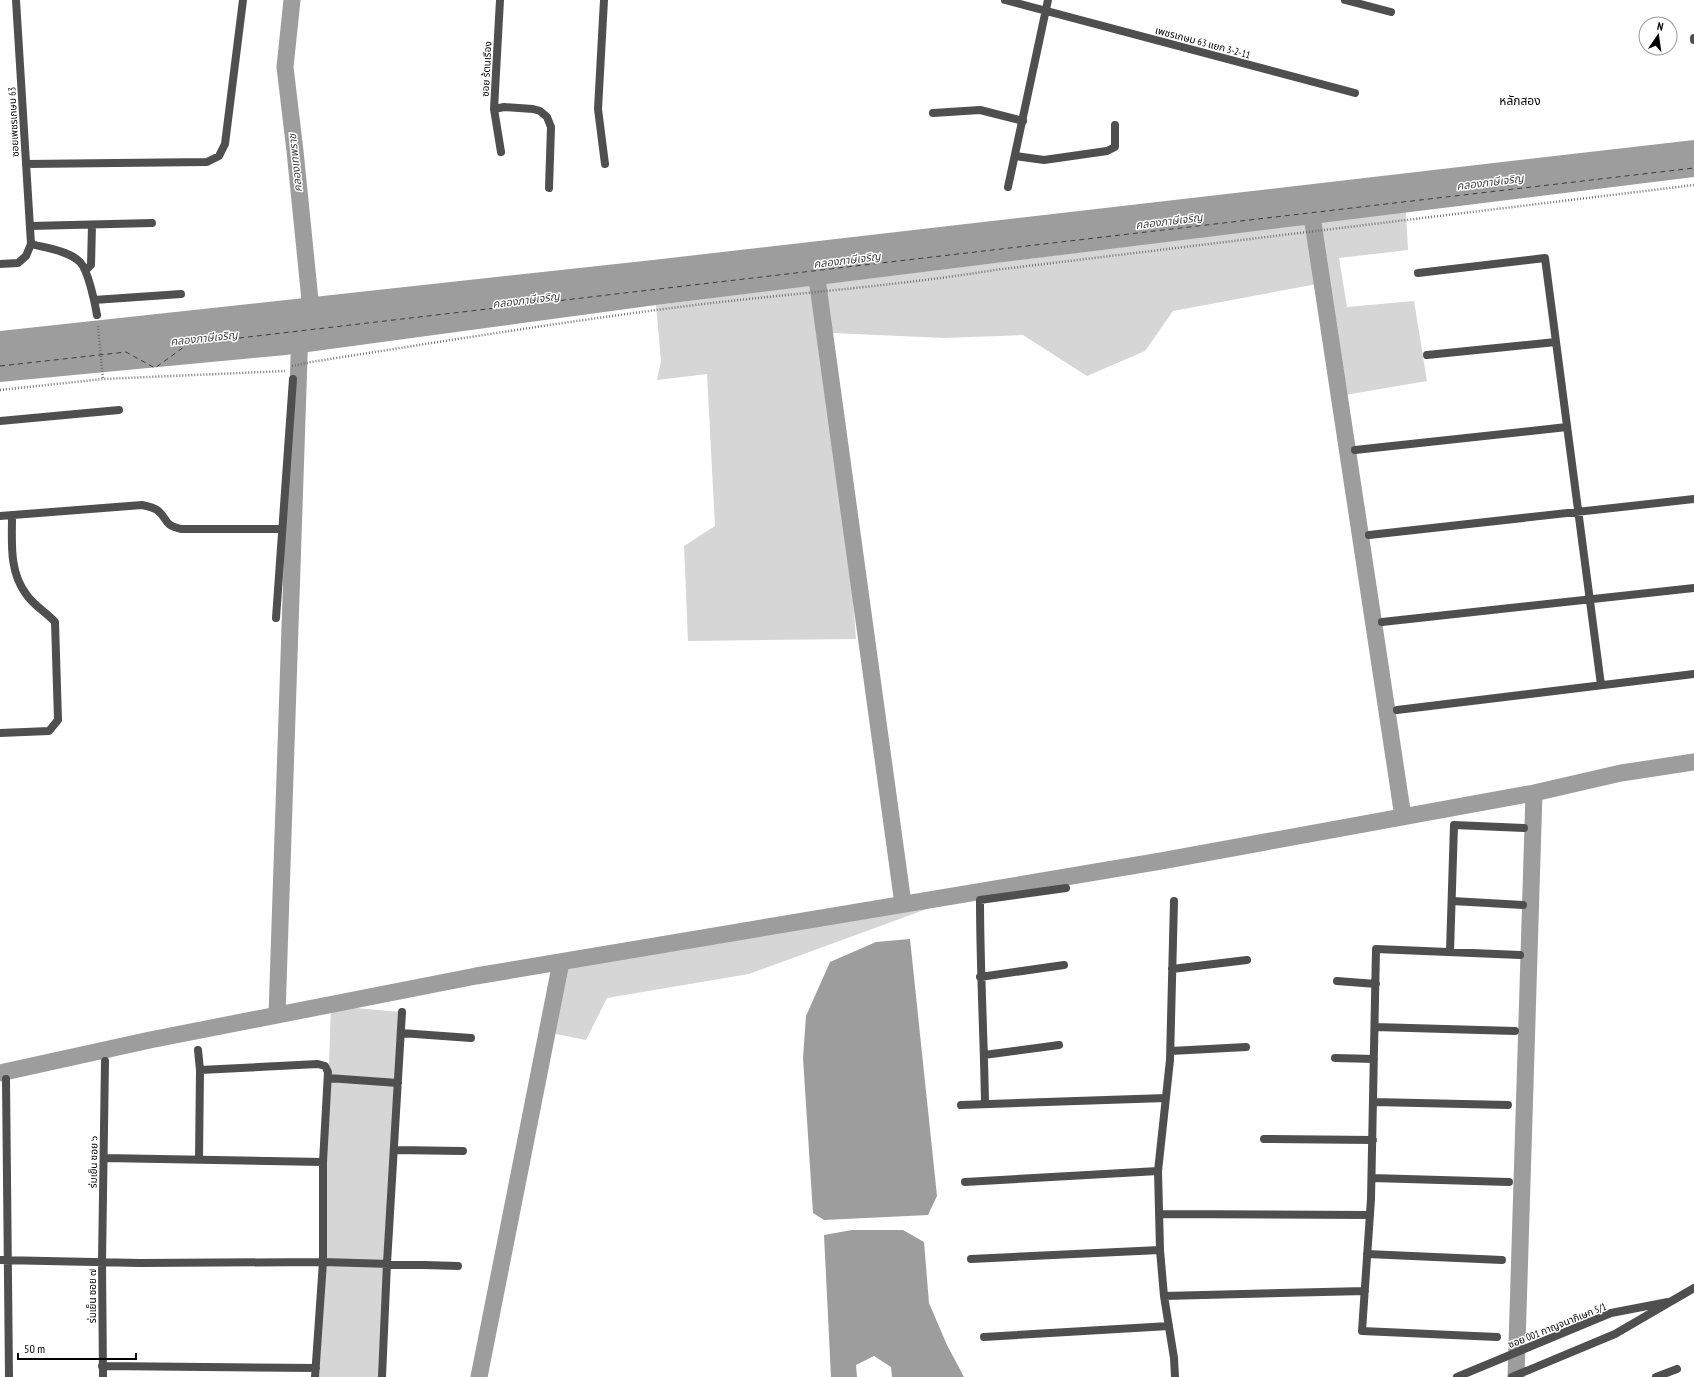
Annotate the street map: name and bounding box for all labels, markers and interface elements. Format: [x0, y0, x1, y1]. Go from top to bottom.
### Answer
north arrow [1638, 16, 1678, 56]
text: N [1656, 19, 1665, 34]
street label: เพชรเกษม 63 แยก 3-2-11 [1154, 24, 1252, 61]
street label: ซอย ร้ตนเรึอง [479, 41, 494, 97]
street label: ซอยเพชรเกษม 63 [5, 87, 22, 157]
district label: หลักสอง [1499, 93, 1541, 108]
water label: คลองเทพราช [285, 132, 305, 193]
water label: คลองภาษีเจริญ [1456, 171, 1525, 193]
water label: คลองภาษีเจริญ [1135, 210, 1204, 232]
water label: คลองภาษีเจริญ [813, 249, 882, 271]
water label: คลองภาษีเจริญ [492, 289, 561, 311]
water label: คลองภาษีเจริญ [170, 327, 239, 348]
street label: ร่มเย็น ซอย ๖ [87, 1136, 100, 1188]
street label: ร่มเย็น ซอย ๗ [86, 1269, 99, 1323]
street label: ซอย 001 กาญจนาภิเษก 5/1 [1506, 1300, 1608, 1351]
scale bar [18, 1335, 136, 1361]
text: 50 m [24, 1341, 45, 1356]

